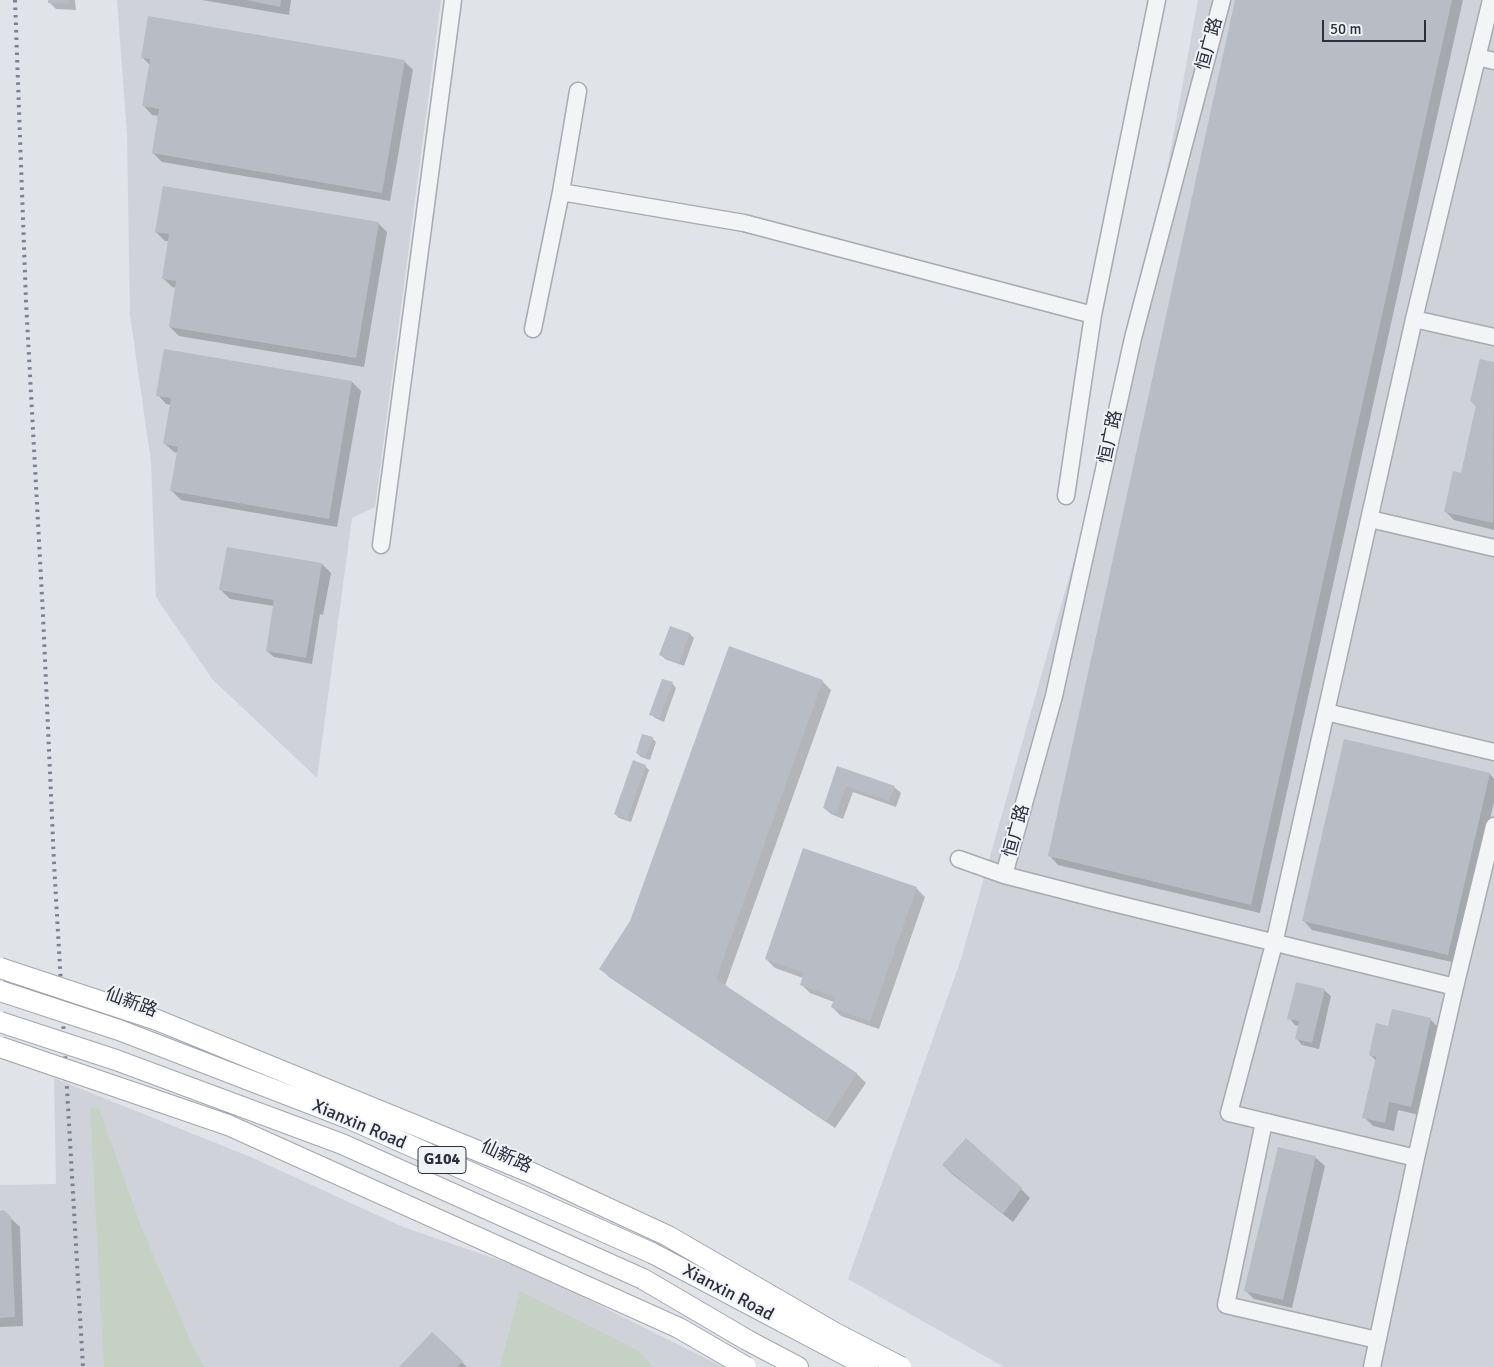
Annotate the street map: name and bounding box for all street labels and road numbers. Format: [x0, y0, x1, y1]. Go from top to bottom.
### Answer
street label: 恒广路 [1193, 15, 1227, 73]
street label: 恒广路 [1095, 408, 1127, 466]
street label: 恒广路 [1000, 802, 1034, 860]
street label: 仙新路 [102, 984, 160, 1022]
street label: Xianxin Road [309, 1096, 409, 1154]
street label: 仙新路 [477, 1136, 535, 1178]
road number: G104 [418, 1146, 466, 1174]
street label: Xianxin Road [679, 1260, 777, 1326]

